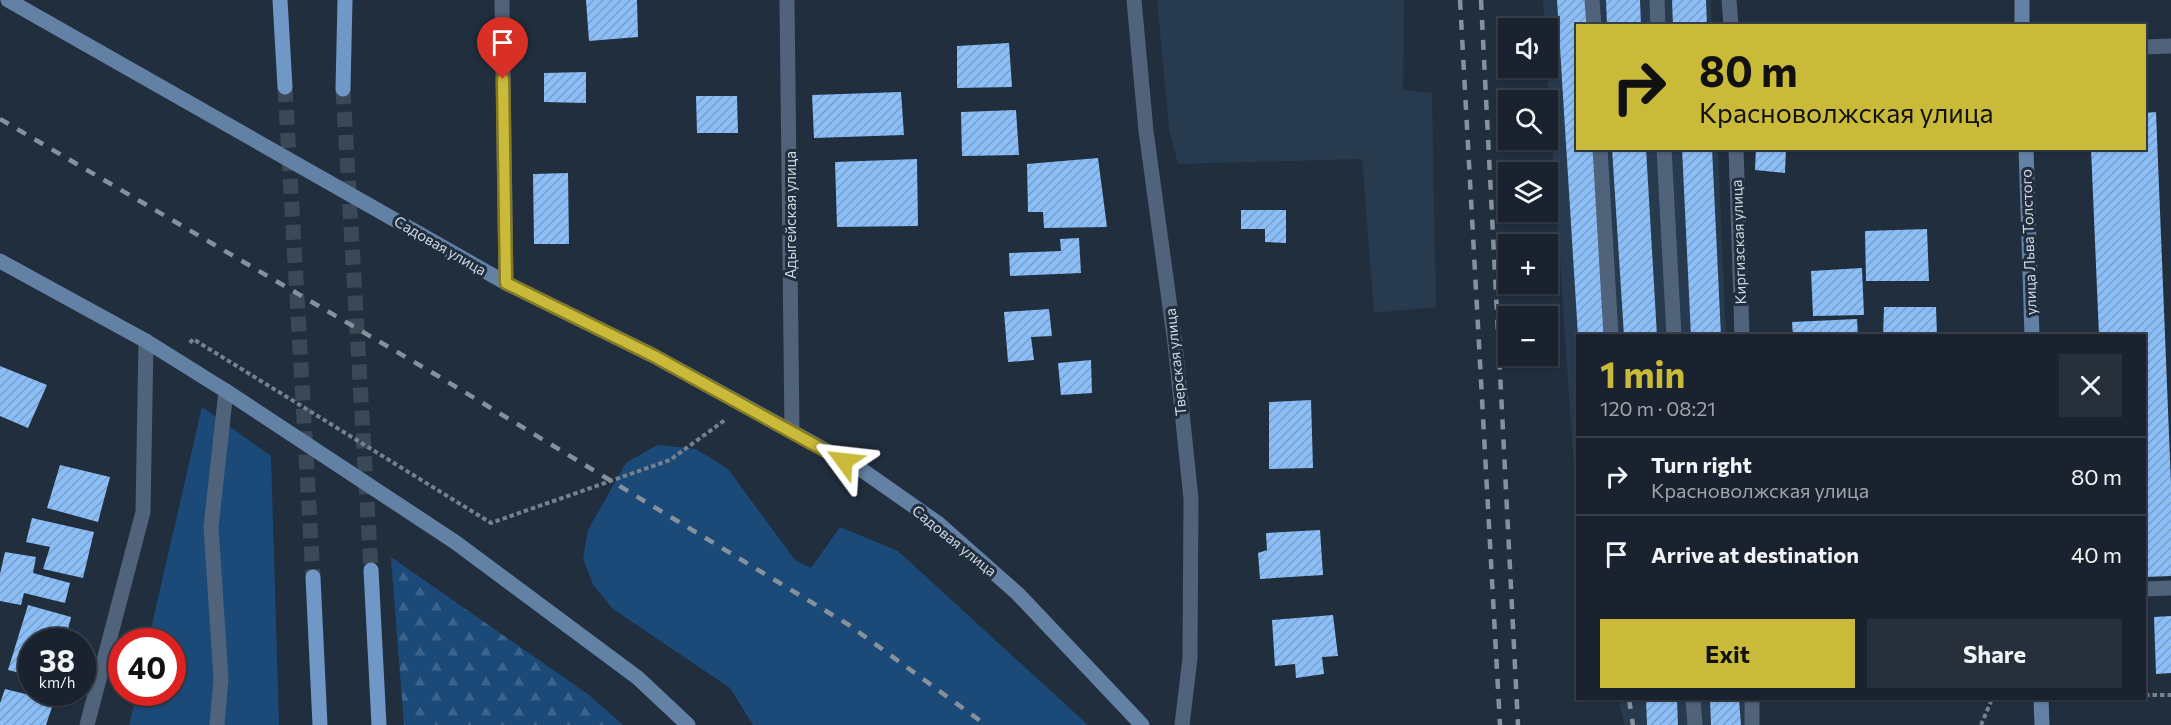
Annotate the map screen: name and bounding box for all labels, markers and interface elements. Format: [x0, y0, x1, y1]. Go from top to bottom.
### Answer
pin [477, 17, 528, 79]
map controls [1498, 18, 1558, 366]
button: sound [1498, 18, 1558, 78]
icon: arrive [486, 26, 519, 59]
text: 80 m [1699, 44, 1798, 96]
icon: right [1600, 48, 1678, 126]
button: search [1498, 90, 1558, 150]
text: Красноволжская улица [1699, 96, 1993, 129]
street label: Адыгейская улица [781, 151, 799, 279]
button: layers [1498, 162, 1558, 222]
street label: улица Льва Толстого [2016, 169, 2040, 315]
street label: Киргизская улица [1727, 179, 1749, 305]
street label: Садовая улица [391, 212, 490, 279]
button: + [1498, 234, 1558, 294]
button: − [1498, 306, 1558, 366]
street label: Тверская улица [1160, 307, 1190, 417]
text: 1 min [1600, 351, 1685, 395]
button: close [2059, 354, 2122, 417]
text: 120 m · 08:21 [1600, 396, 1716, 420]
position arrow [812, 429, 876, 493]
text: Turn right [1651, 451, 1752, 478]
icon: right [1600, 460, 1633, 493]
text: 80 m [2071, 463, 2122, 490]
text: Красноволжская улица [1651, 478, 1869, 502]
street label: Садовая улица [909, 501, 1000, 580]
icon: arrive [1600, 538, 1633, 571]
text: Arrive at destination [1651, 541, 1859, 568]
text: 40 m [2071, 541, 2122, 568]
button: Exit [1600, 619, 1855, 688]
button: Share [1867, 619, 2122, 688]
speed limit sign: 40 [108, 628, 186, 706]
text: 38 [39, 641, 75, 678]
text: km/h [39, 673, 75, 691]

